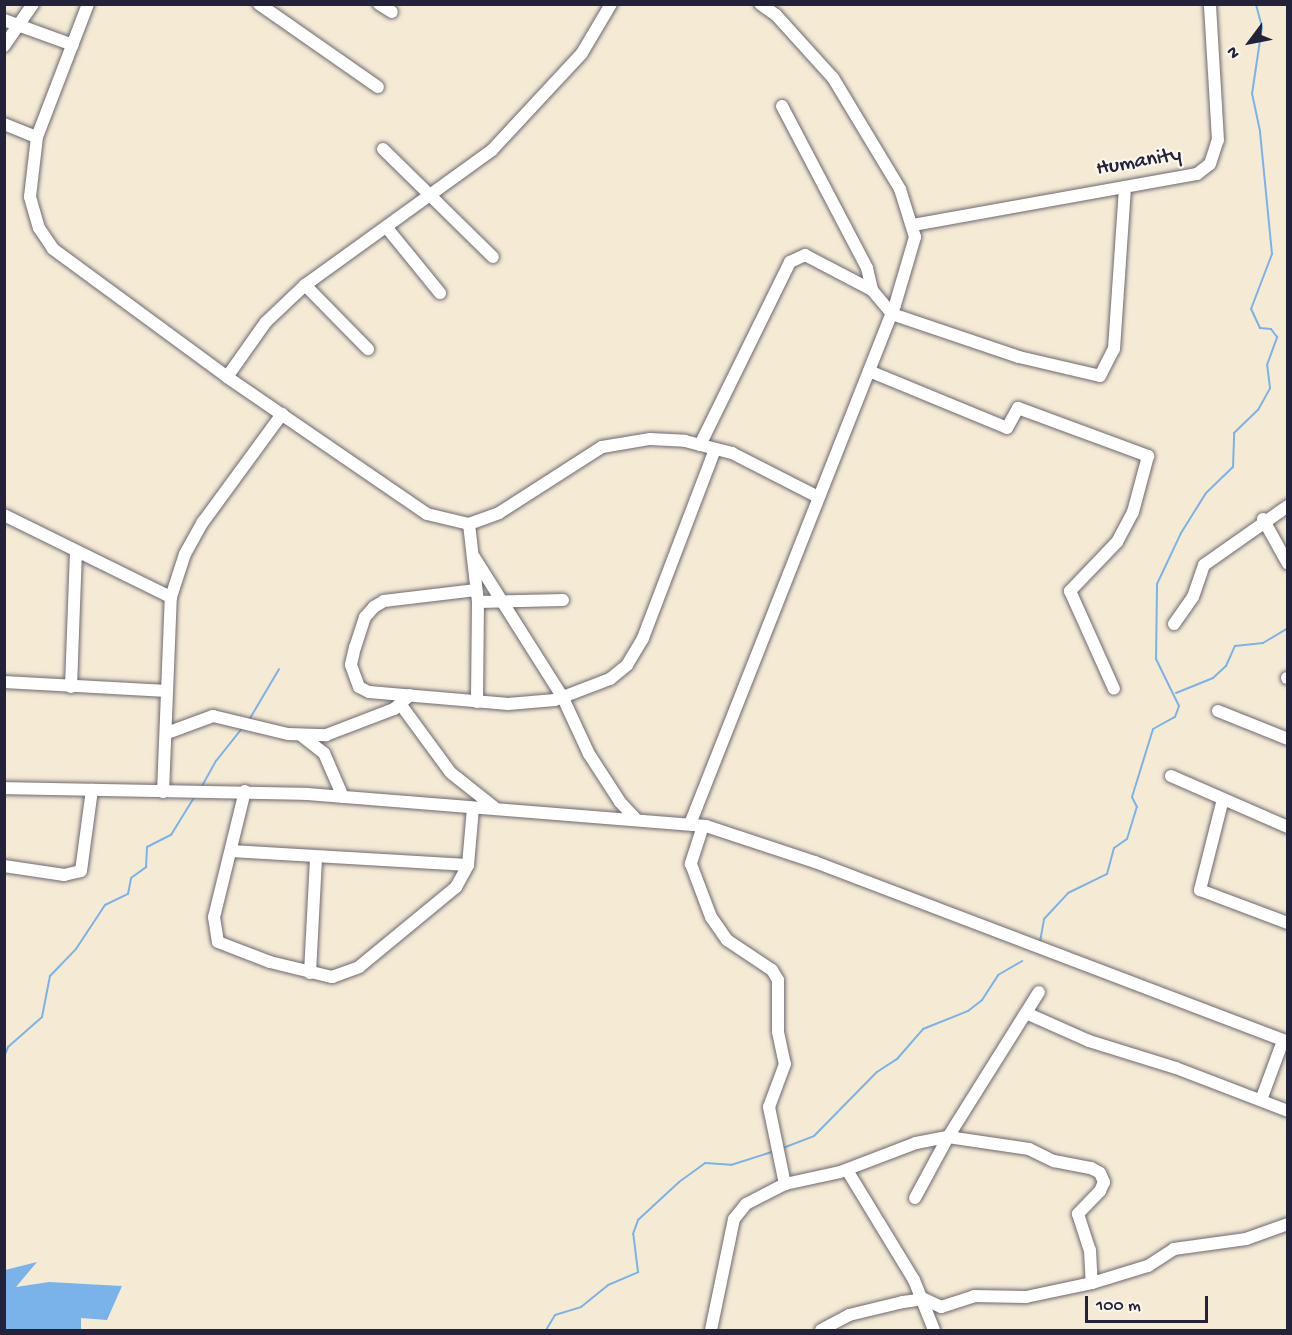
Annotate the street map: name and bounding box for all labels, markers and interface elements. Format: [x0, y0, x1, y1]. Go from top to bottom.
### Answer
north arrow [1220, 12, 1280, 72]
text: N [1223, 42, 1245, 61]
street label: Humanity [1094, 143, 1184, 183]
scale bar [1088, 1284, 1211, 1322]
text: 100 m [1096, 1296, 1141, 1317]

